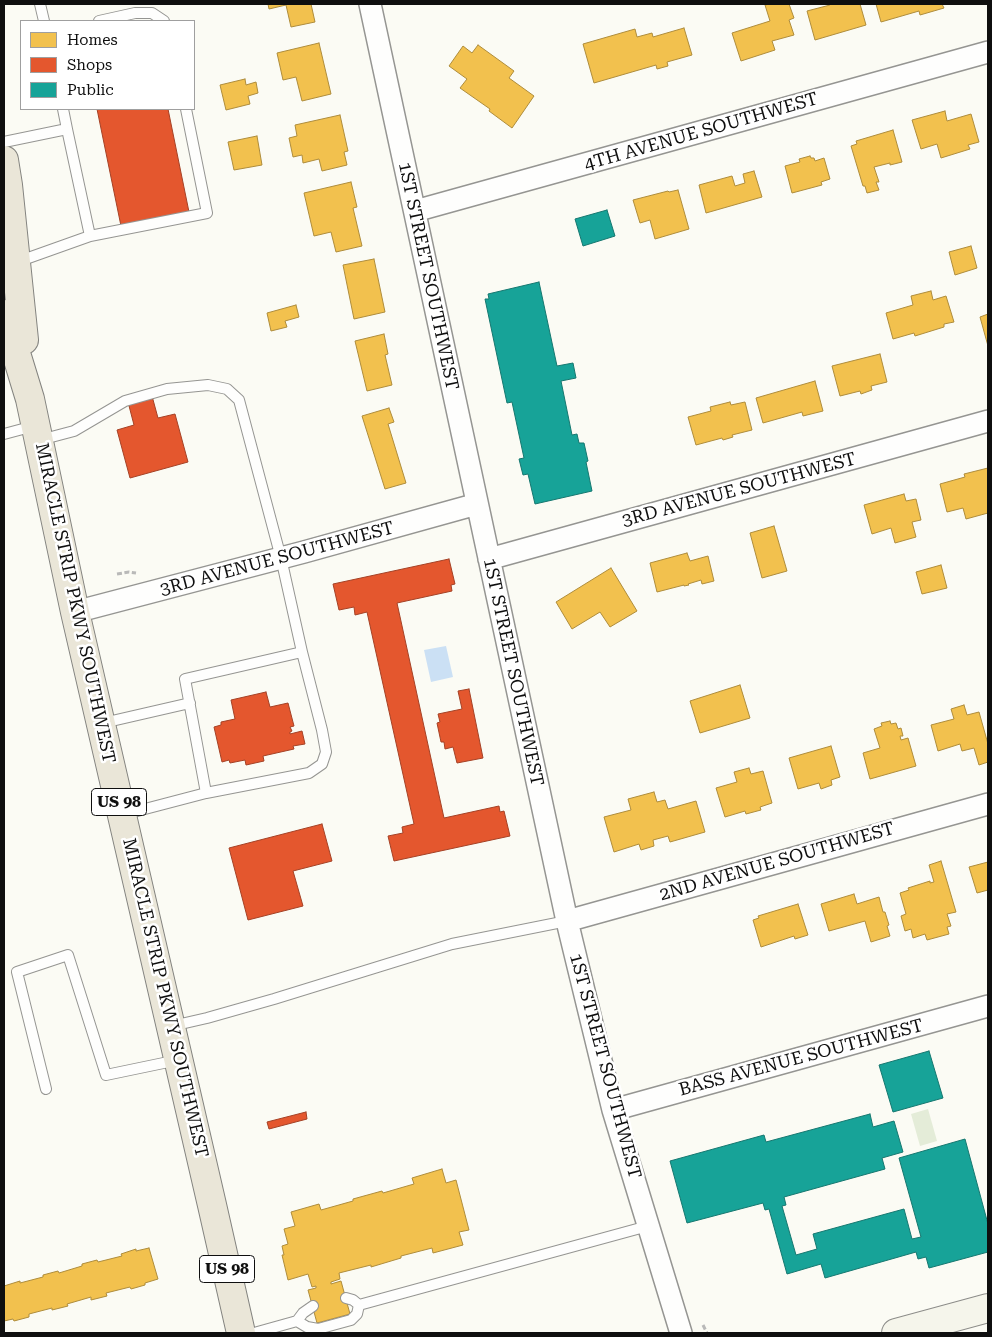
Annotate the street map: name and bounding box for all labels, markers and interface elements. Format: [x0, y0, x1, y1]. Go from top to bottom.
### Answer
legend [20, 20, 195, 110]
text: Homes [67, 31, 118, 49]
text: Shops [67, 56, 112, 74]
text: Public [67, 81, 114, 99]
street label: 4TH AVENUE SOUTHWEST [582, 88, 820, 176]
street label: 1ST STREET SOUTHWEST [393, 160, 463, 392]
street label: MIRACLE STRIP PKWY SOUTHWEST [30, 441, 120, 765]
street label: 3RD AVENUE SOUTHWEST [620, 448, 858, 532]
street label: 3RD AVENUE SOUTHWEST [158, 517, 396, 601]
street label: 1ST STREET SOUTHWEST [478, 556, 548, 788]
road number: US 98 [92, 789, 146, 816]
street label: 2ND AVENUE SOUTHWEST [657, 818, 897, 906]
street label: MIRACLE STRIP PKWY SOUTHWEST [118, 836, 212, 1160]
street label: 1ST STREET SOUTHWEST [565, 951, 645, 1181]
street label: BASS AVENUE SOUTHWEST [677, 1015, 925, 1101]
road number: US 98 [200, 1256, 254, 1282]

